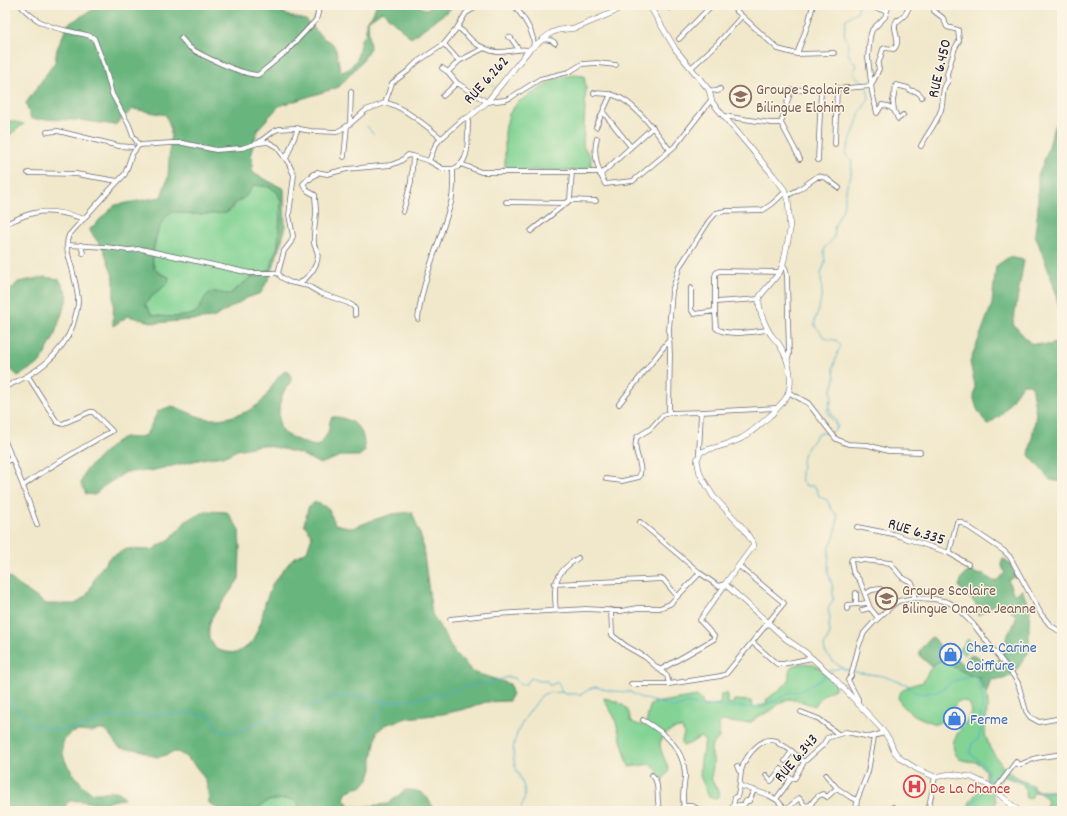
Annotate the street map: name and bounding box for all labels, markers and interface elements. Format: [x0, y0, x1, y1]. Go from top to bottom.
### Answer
street label: RUE 6.450 [923, 37, 958, 100]
street label: RUE 6.262 [459, 51, 515, 110]
place label: Groupe Scolaire Bilingue Elohim [756, 79, 850, 120]
school or university icon: Groupe Scolaire Bilingue Elohim [728, 84, 754, 110]
street label: RUE 6.335 [885, 513, 948, 552]
place label: Groupe Scolaire Bilingue Onana Jeanne [902, 580, 1036, 621]
school or university icon: Groupe Scolaire Bilingue Onana Jeanne [873, 585, 899, 611]
place label: Chez Carine Coiffure [966, 637, 1037, 678]
shop icon: Chez Carine Coiffure [937, 642, 963, 668]
shop icon: Ferme [942, 705, 968, 731]
place label: Ferme [970, 709, 1008, 732]
street label: RUE 6.343 [769, 729, 825, 788]
hospital icon: De La Chance [902, 774, 928, 800]
place label: De La Chance [930, 778, 1010, 801]

